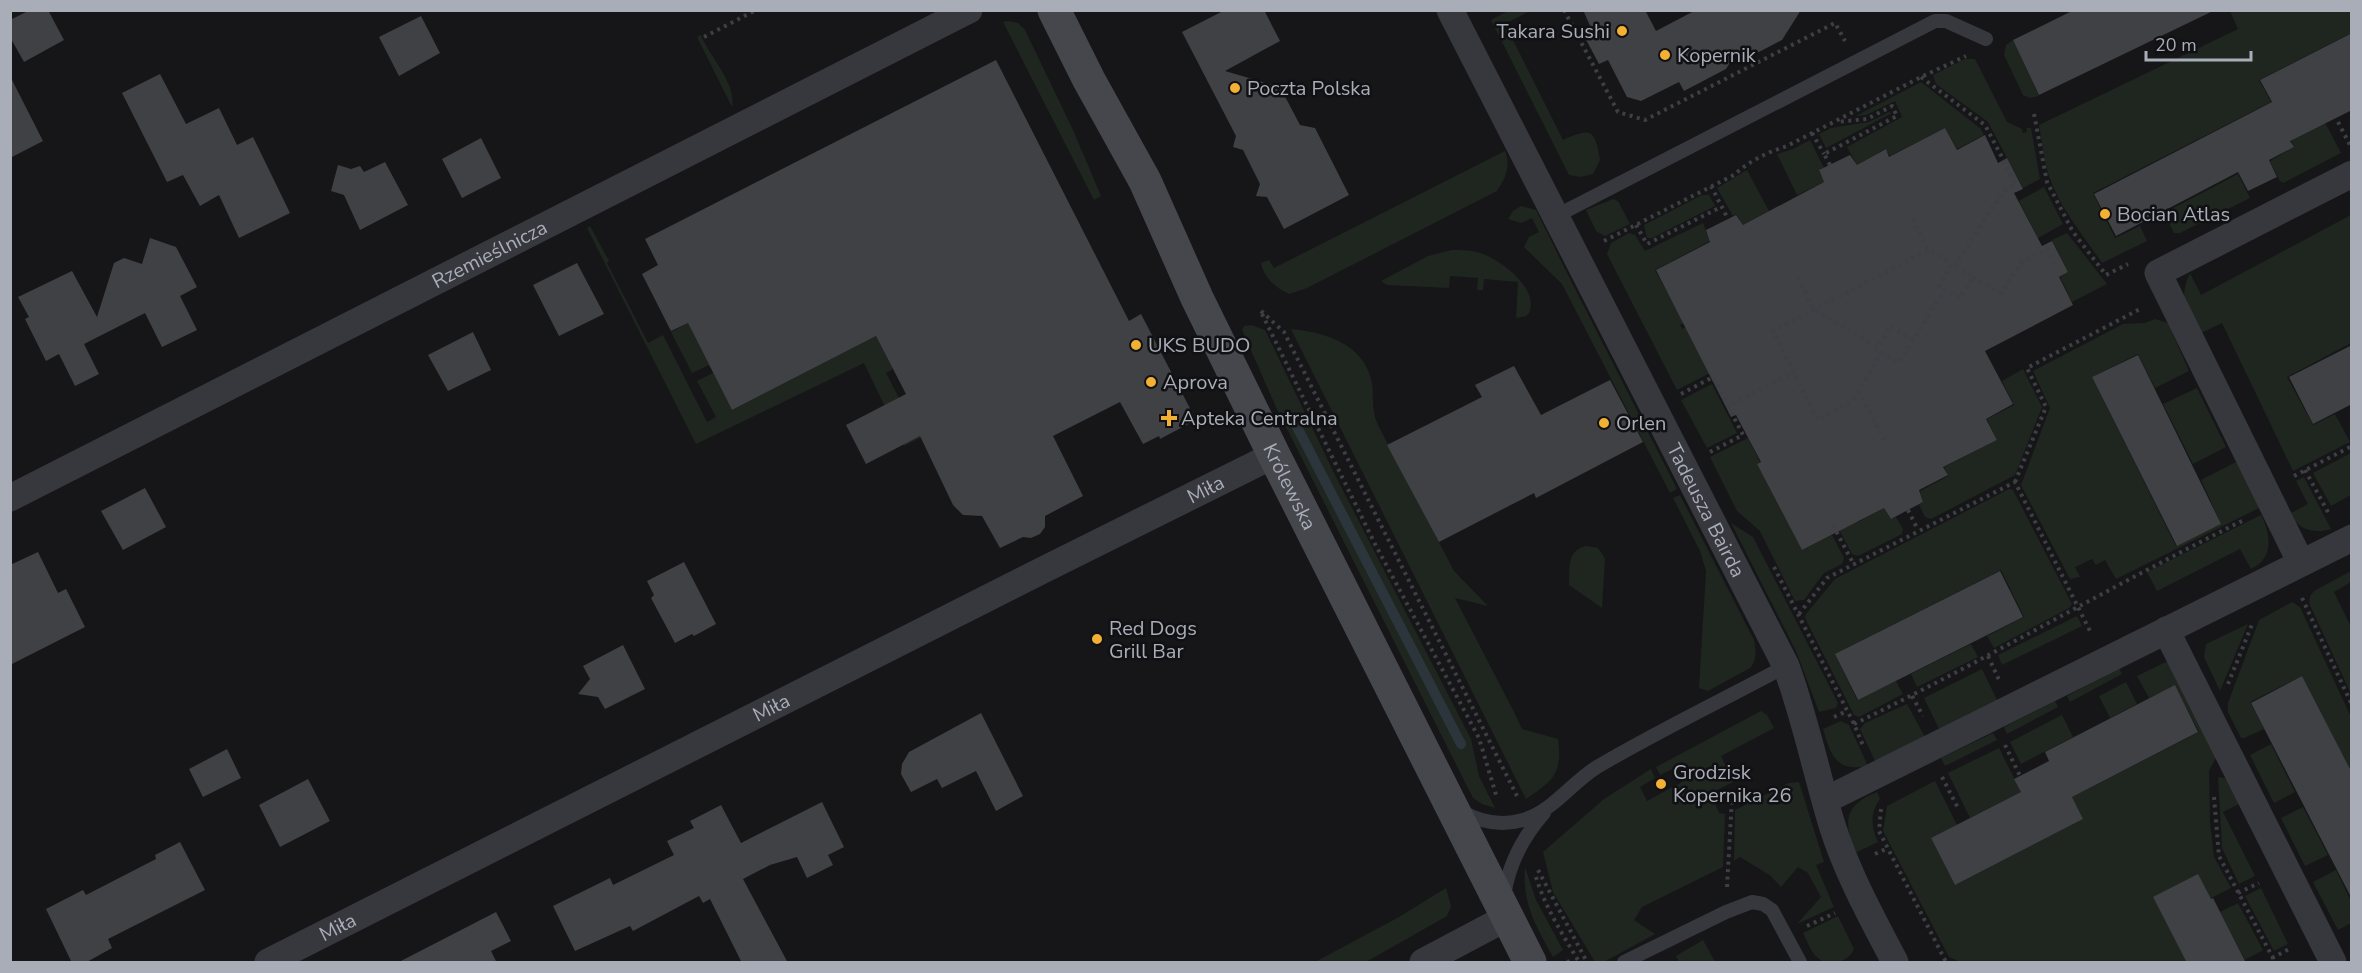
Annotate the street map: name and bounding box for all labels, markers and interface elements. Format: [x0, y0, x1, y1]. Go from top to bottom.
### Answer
place label: Takara Sushi [1496, 18, 1610, 45]
marker: Takara Sushi [1615, 24, 1629, 38]
scale bar [2146, 24, 2251, 62]
text: 20 m [2155, 33, 2197, 57]
place label: Kopernik [1677, 42, 1757, 69]
marker: Kopernik [1658, 48, 1672, 62]
place label: Poczta Polska [1247, 75, 1371, 102]
marker: Poczta Polska [1228, 81, 1242, 95]
place label: Bocian Atlas [2117, 201, 2230, 228]
marker: Bocian Atlas [2098, 207, 2112, 221]
street label: Rzemieślnicza [427, 214, 552, 295]
place label: UKS BUDO [1148, 332, 1250, 359]
marker: UKS BUDO [1129, 338, 1143, 352]
place label: Aprova [1163, 369, 1228, 396]
marker: Aprova [1144, 375, 1158, 389]
place label: Apteka Centralna [1181, 405, 1338, 432]
place label: Orlen [1616, 410, 1666, 437]
marker: Apteka Centralna [1162, 411, 1176, 425]
marker: Orlen [1597, 416, 1611, 430]
street label: Królewska [1256, 439, 1323, 535]
street label: Tadeusza Bairda [1660, 439, 1751, 582]
street label: Miła [1183, 469, 1229, 510]
place label: Red Dogs Grill Bar [1109, 615, 1197, 665]
marker: Red Dogs Grill Bar [1090, 632, 1104, 646]
street label: Miła [748, 687, 795, 729]
place label: Grodzisk Kopernika 26 [1673, 759, 1792, 809]
marker: Grodzisk Kopernika 26 [1654, 777, 1668, 791]
street label: Miła [315, 907, 361, 948]

